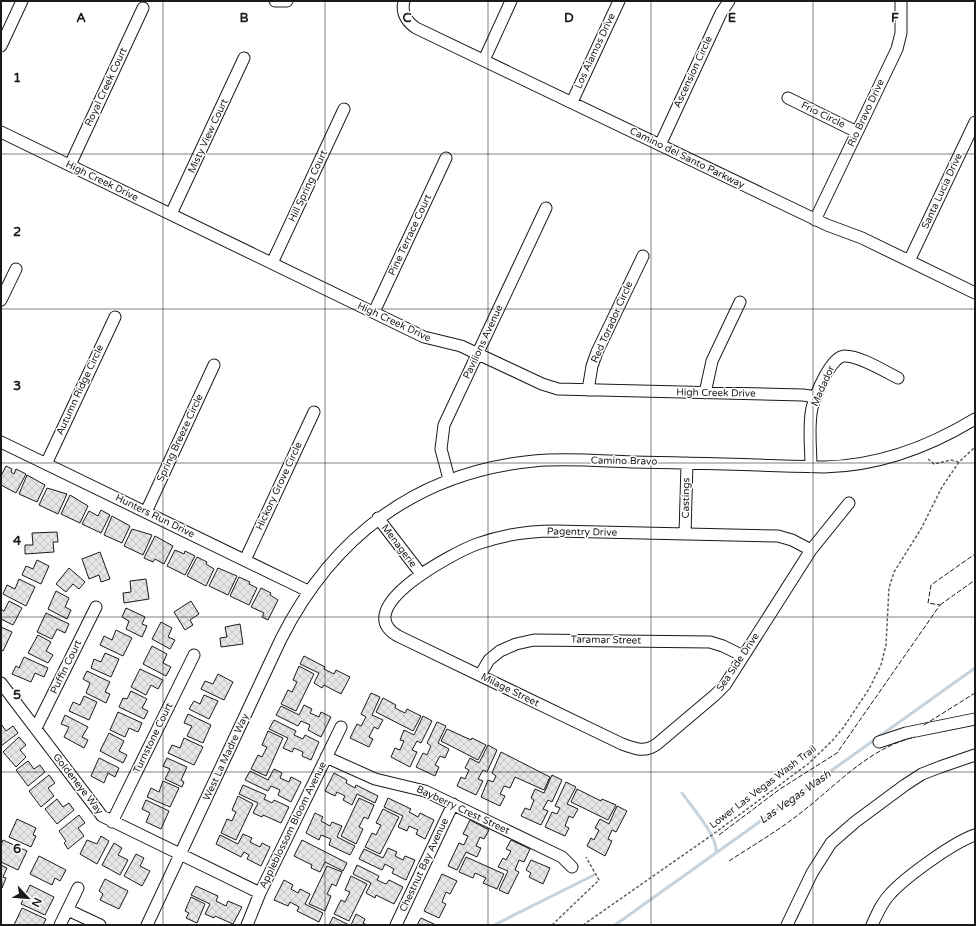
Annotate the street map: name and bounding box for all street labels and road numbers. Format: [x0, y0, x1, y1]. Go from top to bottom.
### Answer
street label: Los Alamos Drive [572, 11, 618, 91]
street label: Ascension Circle [671, 34, 715, 110]
street label: Royal Creek Court [82, 45, 130, 128]
street label: Rio Bravo Drive [845, 77, 887, 149]
street label: Misty View Court [186, 97, 231, 175]
street label: Frio Circle [799, 99, 847, 131]
street label: Camino del Santo Parkway [628, 125, 747, 191]
street label: Hill Spring Court [286, 148, 330, 224]
street label: Santa Lucia Drive [919, 151, 965, 231]
street label: High Creek Drive [64, 158, 141, 204]
street label: Pine Terrace Court [386, 192, 434, 277]
street label: Red Torador Circle [589, 279, 636, 365]
street label: High Creek Drive [355, 300, 433, 344]
street label: Pavilions Avenue [461, 303, 506, 381]
street label: Autumn Ridge Circle [54, 343, 106, 437]
street label: Madador [809, 364, 837, 408]
street label: High Creek Drive [676, 386, 756, 400]
street label: Spring Breeze Circle [154, 392, 206, 484]
street label: Hickory Grove Circle [253, 440, 305, 532]
street label: Camino Bravo [591, 454, 657, 468]
street label: Castings [680, 477, 692, 519]
street label: Hunters Run Drive [113, 492, 197, 541]
street label: Menagerie [379, 522, 419, 570]
street label: Pagentry Drive [547, 525, 618, 539]
street label: Sea Side Drive [714, 630, 762, 693]
street label: Taramar Street [571, 633, 641, 647]
street label: Puffin Court [48, 638, 84, 696]
street label: Milage Street [479, 671, 541, 709]
street label: Turnstone Court [131, 701, 175, 775]
street label: West La Madre Way [201, 711, 252, 802]
street label: Lower Las Vegas Wash Trail [707, 743, 819, 831]
street label: Goldeneye Way [50, 751, 106, 817]
street label: Appleblossom Bloom Avenue [257, 759, 329, 890]
street label: Bayberry Crest Street [415, 783, 512, 837]
street label: Chestnut Bay Avenue [397, 816, 451, 914]

